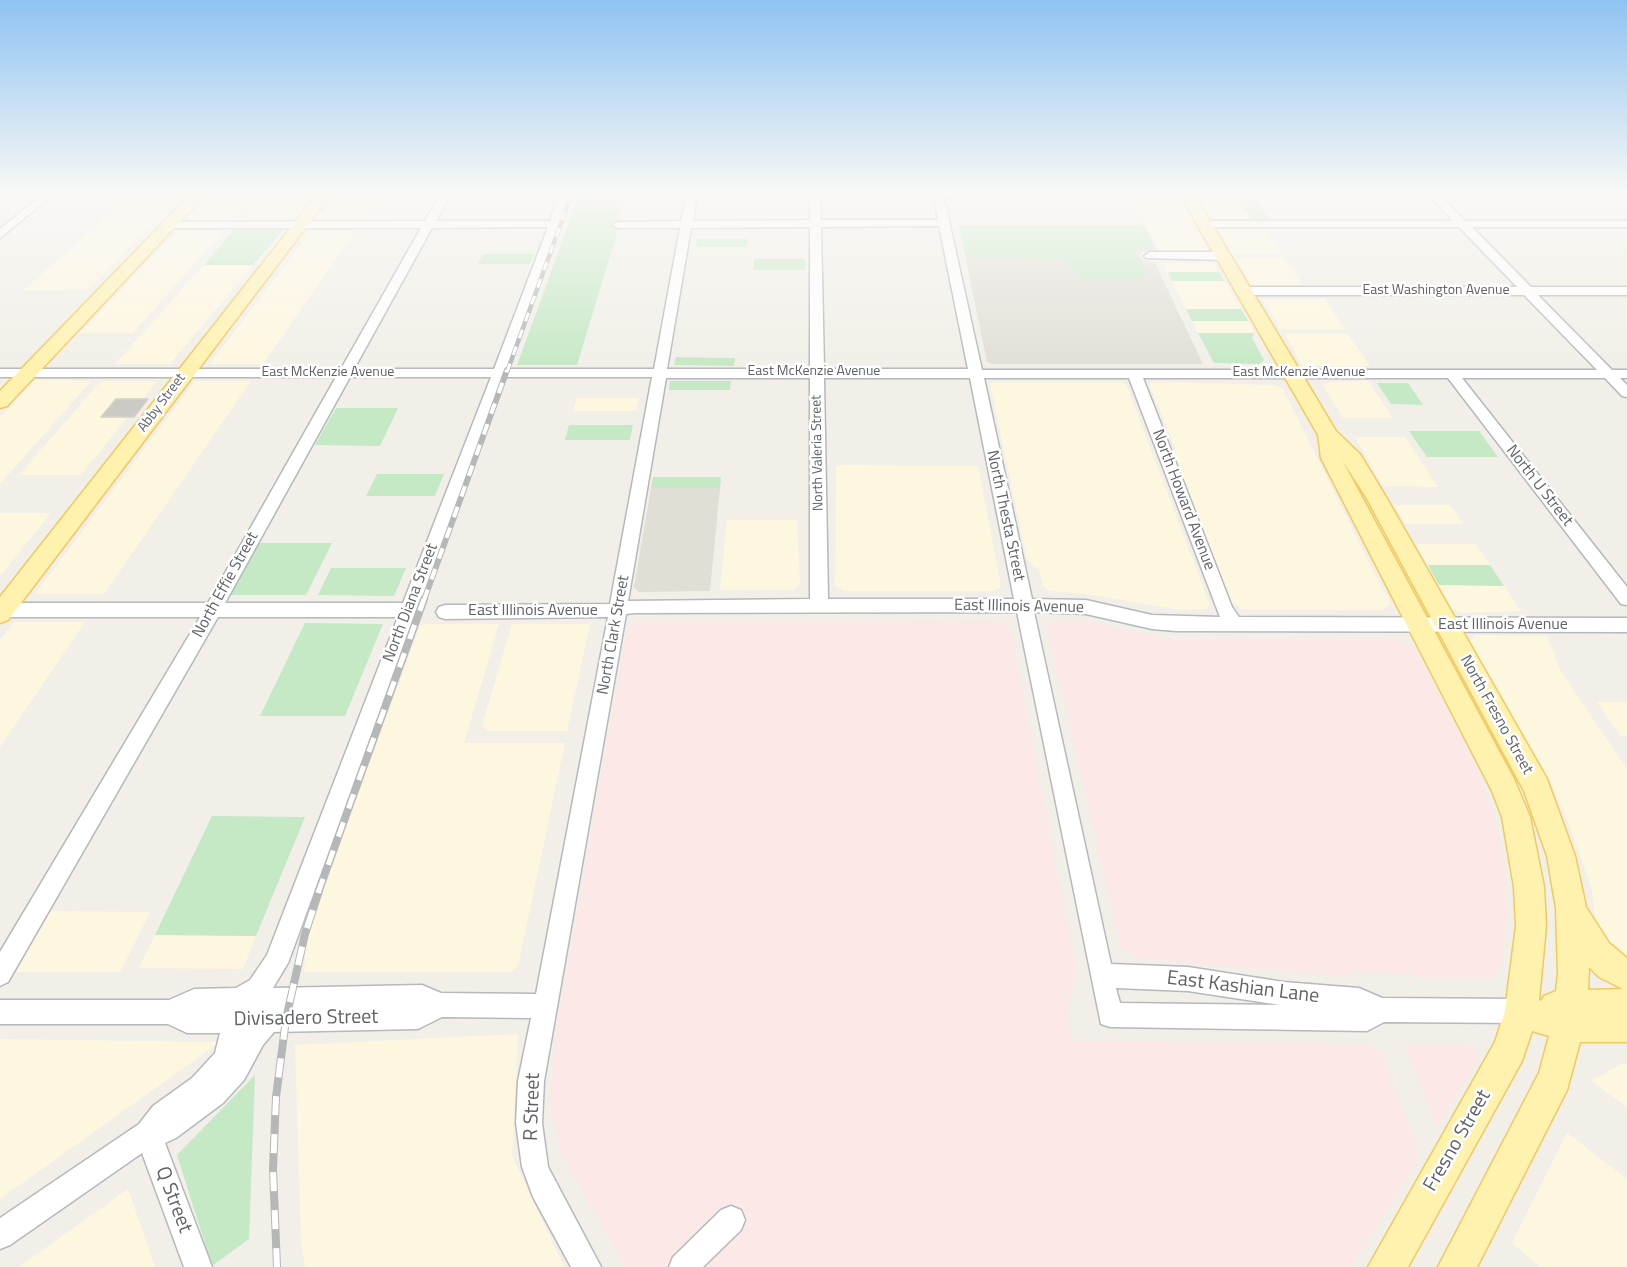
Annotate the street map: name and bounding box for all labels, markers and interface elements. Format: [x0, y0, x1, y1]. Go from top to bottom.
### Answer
street label: East Washington Avenue [1363, 283, 1509, 299]
street label: East McKenzie Avenue [748, 364, 880, 380]
street label: East McKenzie Avenue [262, 365, 394, 381]
street label: East McKenzie Avenue [1233, 365, 1365, 381]
street label: Abby Street [135, 370, 189, 436]
street label: North Valeria Street [809, 395, 827, 511]
street label: North Howard Avenue [1147, 427, 1219, 573]
street label: North U Street [1501, 442, 1577, 530]
street label: North Thesta Street [982, 449, 1028, 583]
street label: North Effie Street [189, 529, 263, 641]
street label: North Diana Street [380, 541, 442, 665]
street label: North Clark Street [594, 574, 634, 696]
street label: East Illinois Avenue [954, 596, 1084, 618]
street label: East Illinois Avenue [468, 601, 598, 621]
street label: East Illinois Avenue [1438, 615, 1568, 635]
street label: North Fresno Street [1455, 652, 1537, 778]
street label: East Kashian Lane [1165, 967, 1321, 1009]
street label: Divisadero Street [234, 1006, 378, 1032]
street label: R Street [520, 1072, 546, 1142]
street label: Fresno Street [1419, 1086, 1497, 1196]
street label: Q Street [149, 1163, 197, 1237]

